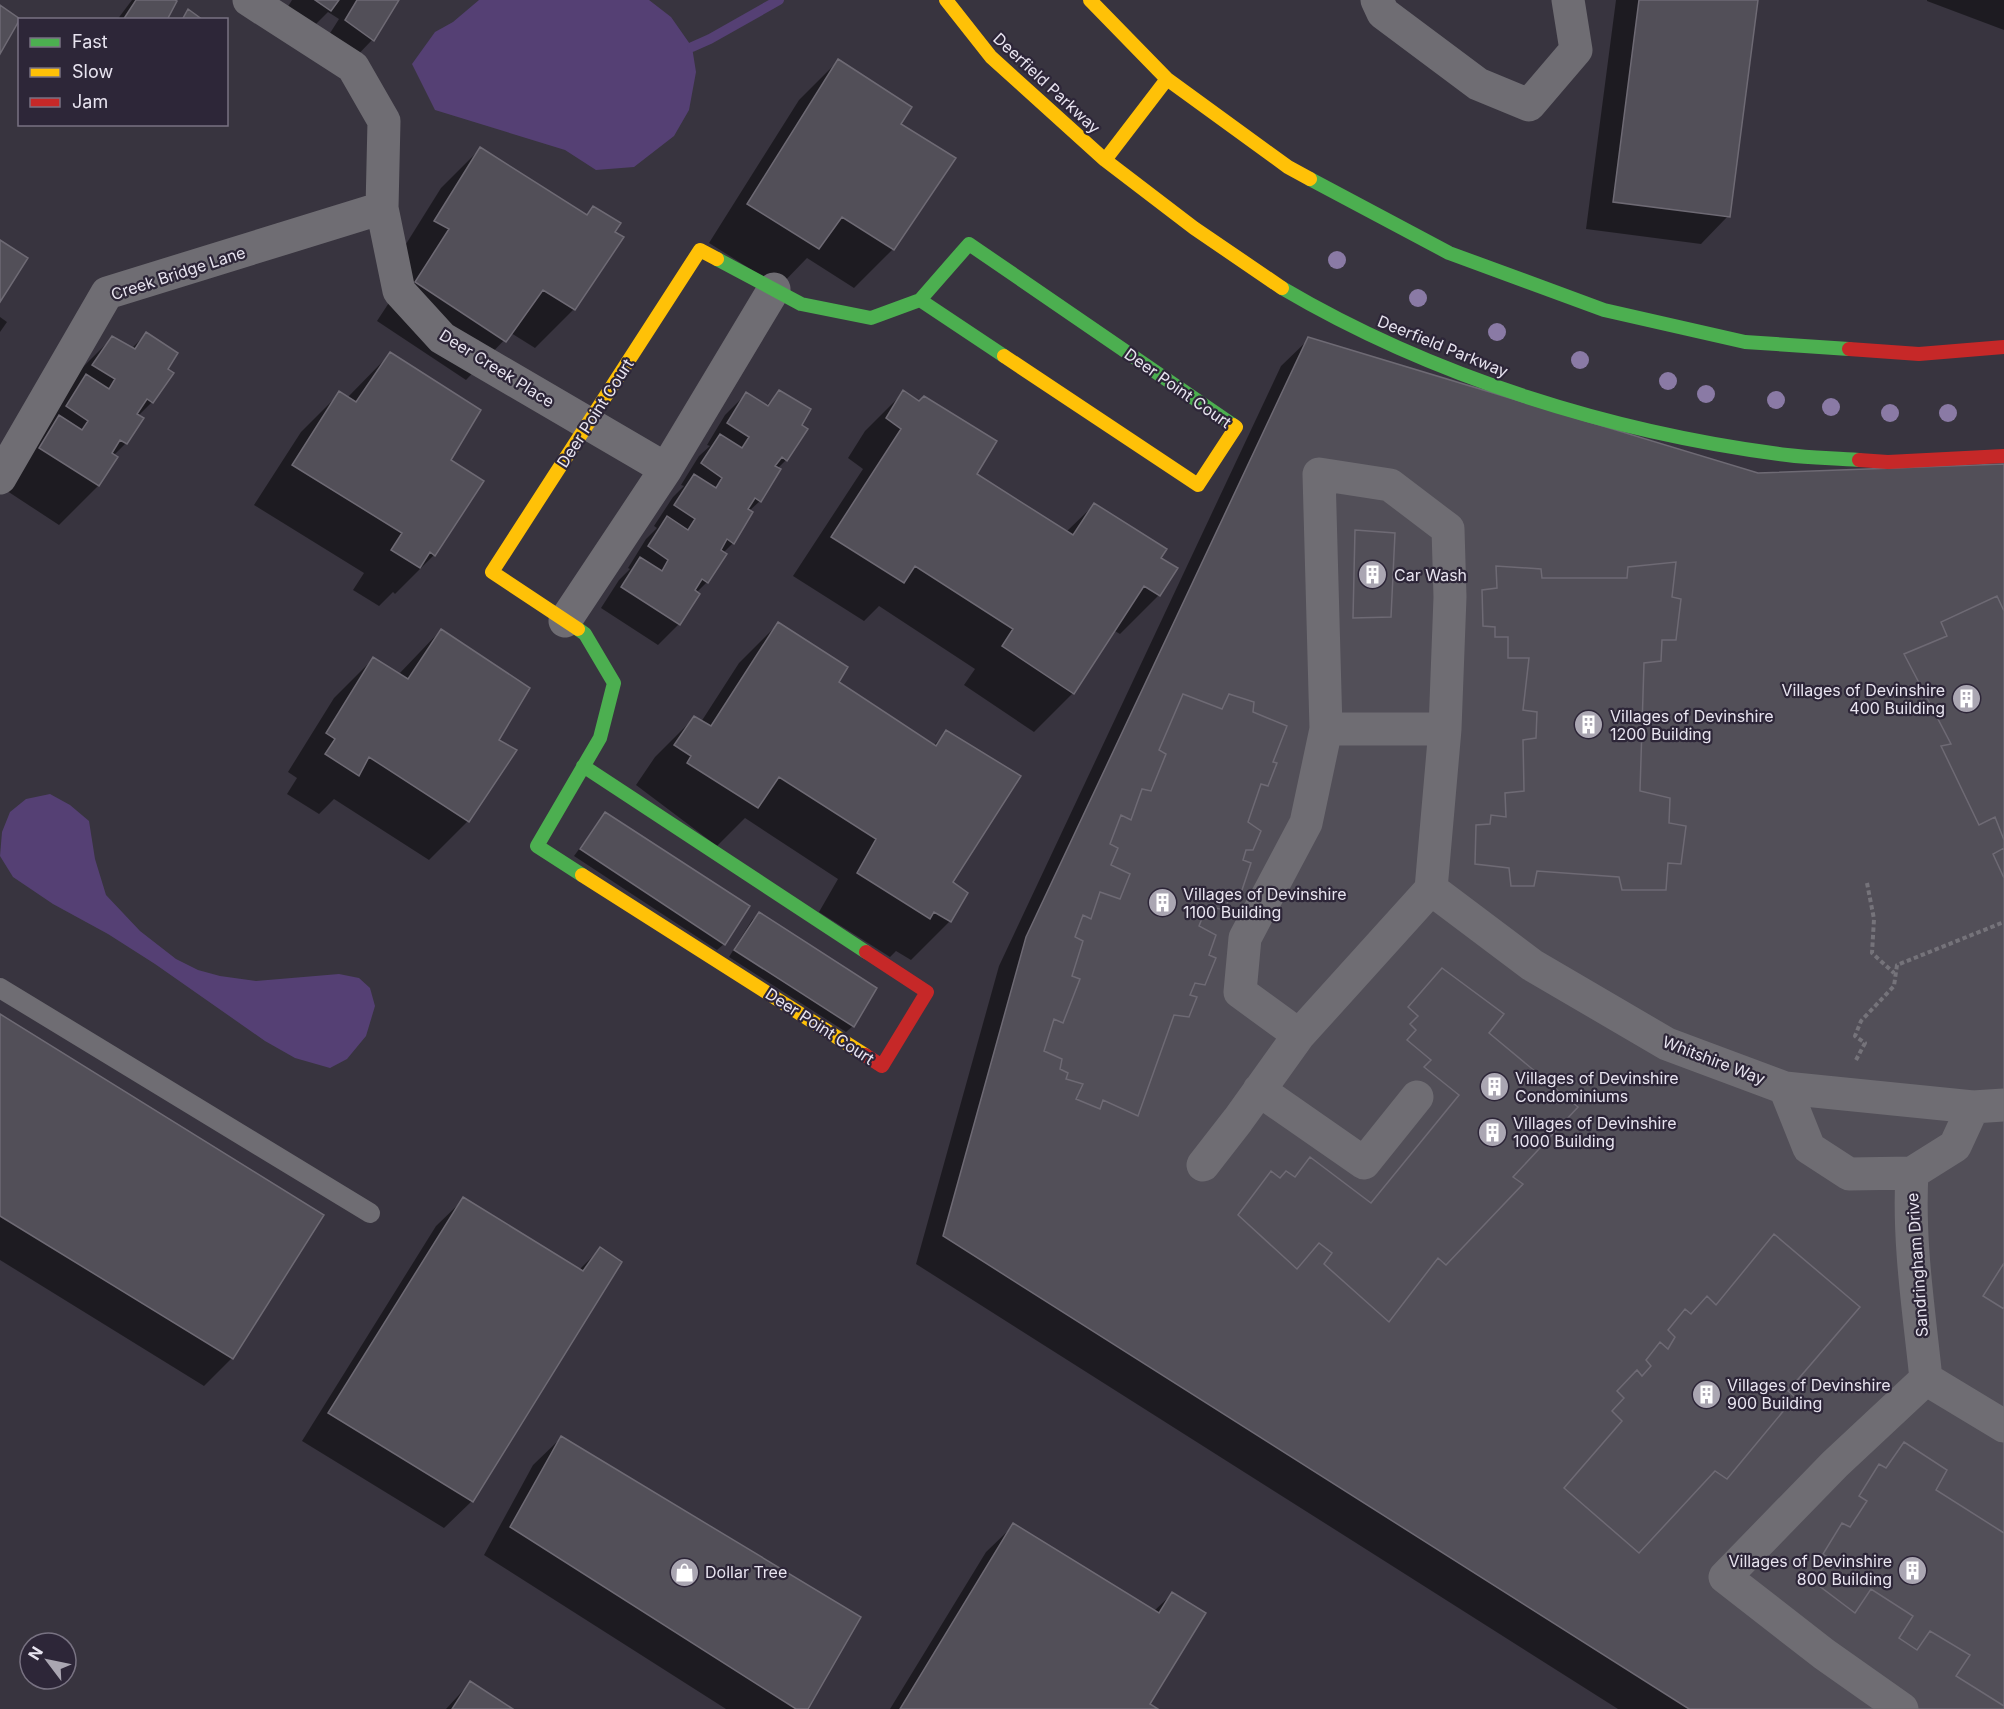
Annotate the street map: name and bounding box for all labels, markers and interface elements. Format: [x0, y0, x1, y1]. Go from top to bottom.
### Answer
legend [18, 18, 228, 126]
street label: Deerfield Parkway [989, 28, 1105, 138]
text: Fast [72, 31, 108, 52]
text: Slow [72, 61, 113, 82]
text: Jam [72, 91, 108, 112]
street label: Creek Bridge Lane [108, 242, 248, 304]
street label: Deerfield Parkway [1375, 311, 1511, 381]
street label: Deer Creek Place [436, 325, 558, 411]
street label: Deer Point Court [1121, 344, 1235, 432]
street label: Deer Point Court [552, 355, 638, 471]
building icon: Car Wash [1357, 559, 1389, 591]
place label: Car Wash [1394, 565, 1467, 585]
place label: Villages of Devinshire 400 Building [1782, 680, 1945, 718]
building icon: Villages of Devinshire 400 Building [1950, 683, 1982, 715]
place label: Villages of Devinshire 1200 Building [1610, 706, 1774, 744]
building icon: Villages of Devinshire 1200 Building [1573, 709, 1605, 741]
place label: Villages of Devinshire 1100 Building [1183, 884, 1347, 922]
building icon: Villages of Devinshire 1100 Building [1146, 887, 1178, 919]
street label: Deer Point Court [762, 983, 878, 1069]
street label: Whitshire Way [1660, 1031, 1768, 1089]
place label: Villages of Devinshire Condominiums [1515, 1068, 1679, 1106]
building icon: Villages of Devinshire Condominiums [1478, 1071, 1510, 1103]
place label: Villages of Devinshire 1000 Building [1513, 1113, 1677, 1151]
building icon: Villages of Devinshire 1000 Building [1476, 1116, 1508, 1148]
street label: Sandringham Drive [1902, 1192, 1932, 1338]
place label: Villages of Devinshire 900 Building [1727, 1375, 1891, 1413]
building icon: Villages of Devinshire 900 Building [1690, 1378, 1722, 1410]
place label: Villages of Devinshire 800 Building [1729, 1551, 1892, 1589]
building icon: Villages of Devinshire 800 Building [1897, 1554, 1929, 1586]
shop icon: Dollar Tree [668, 1556, 700, 1588]
place label: Dollar Tree [705, 1562, 787, 1582]
north arrow [18, 1631, 78, 1691]
text: N [24, 1643, 47, 1664]

